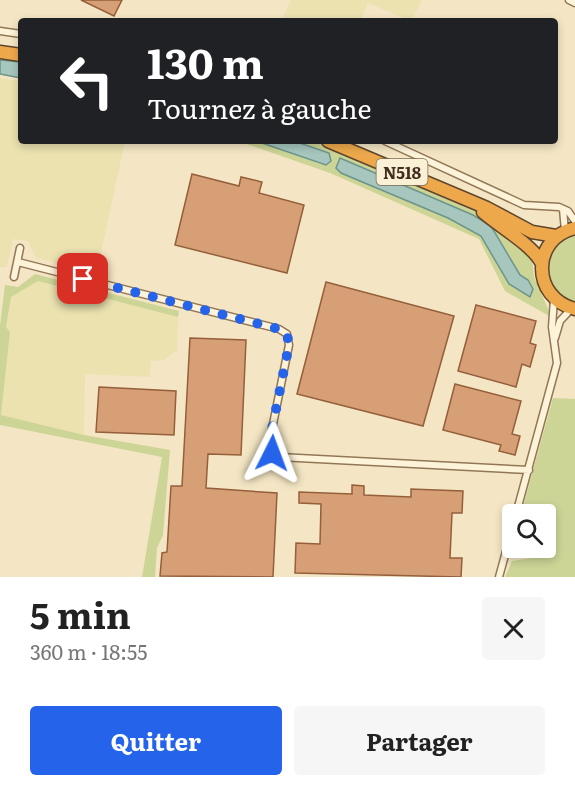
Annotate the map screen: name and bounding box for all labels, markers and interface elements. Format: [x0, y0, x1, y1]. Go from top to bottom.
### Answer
text: 130 m [147, 30, 264, 92]
icon: left [48, 42, 126, 120]
text: Tournez à gauche [147, 87, 371, 127]
road number: N518 [376, 159, 428, 185]
pin [57, 253, 108, 304]
icon: arrive [66, 262, 99, 295]
position arrow [240, 421, 304, 485]
map controls [502, 504, 556, 558]
button: search [502, 504, 556, 558]
text: 5 min [30, 587, 131, 640]
button: close [482, 597, 545, 660]
text: 360 m · 18:55 [30, 636, 147, 666]
button: Quitter [30, 706, 282, 775]
button: Partager [294, 706, 545, 775]

